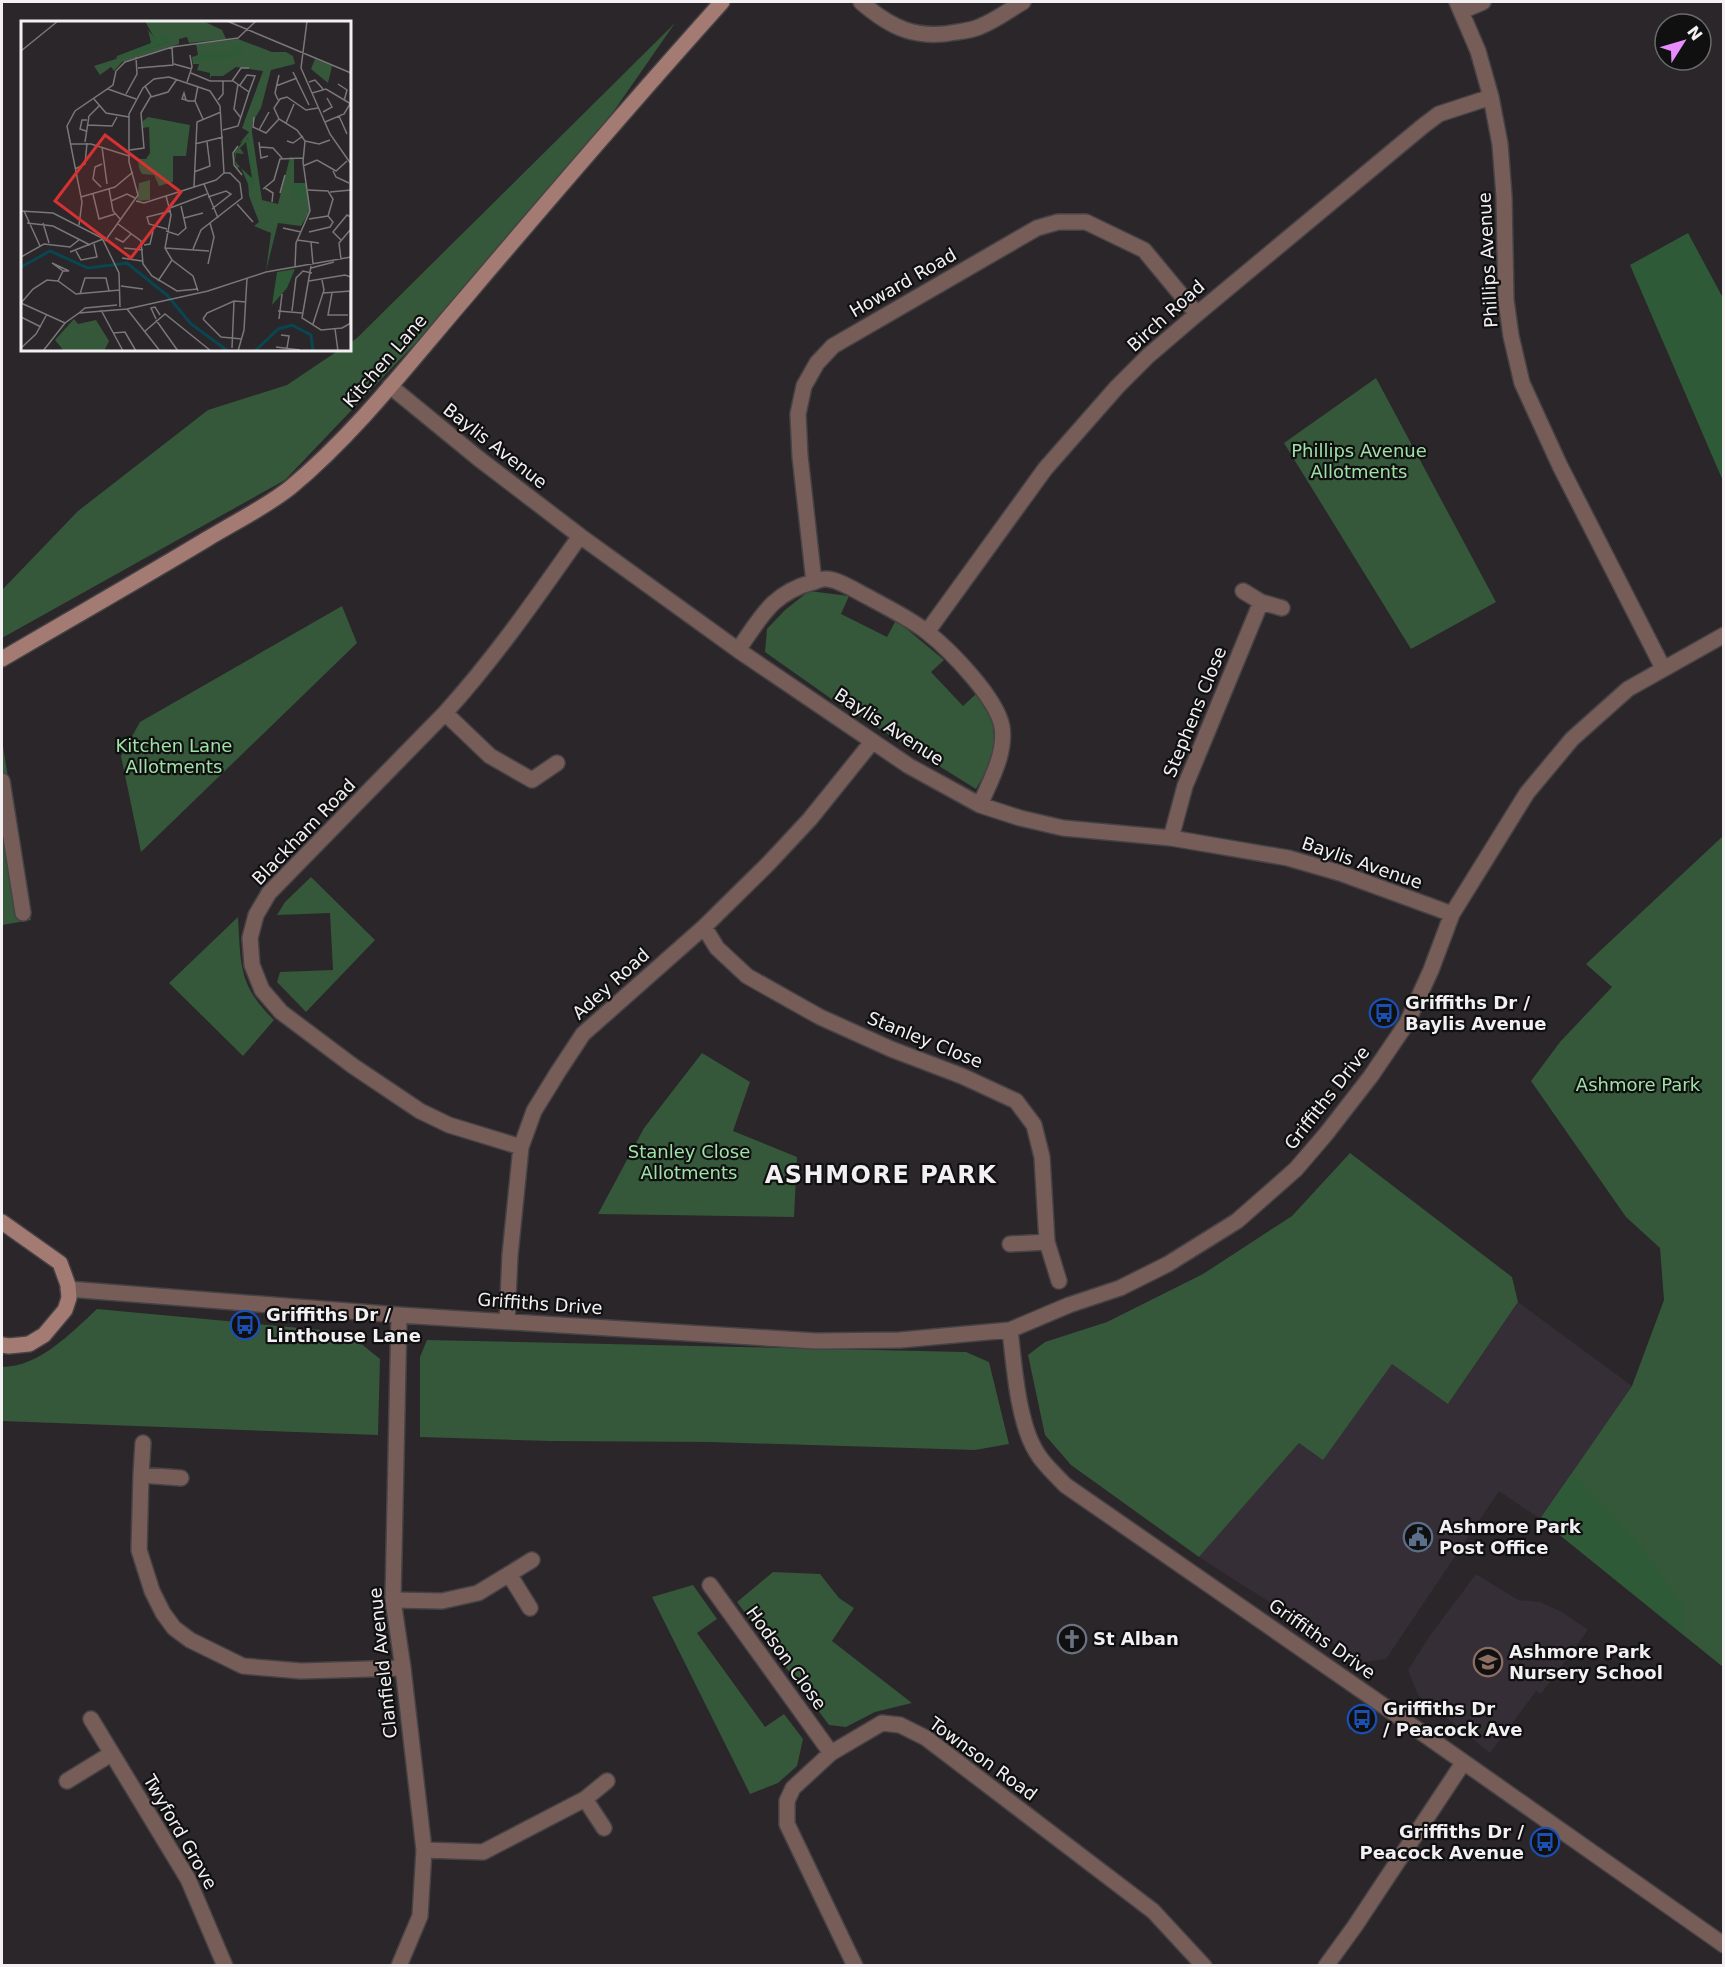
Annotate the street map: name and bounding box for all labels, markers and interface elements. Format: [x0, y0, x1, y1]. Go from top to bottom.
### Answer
north arrow [1653, 12, 1713, 72]
inset map [21, 21, 351, 351]
text: N [1683, 22, 1706, 44]
street label: Phillips Avenue [1473, 192, 1502, 328]
street label: Howard Road [846, 244, 960, 322]
street label: Birch Road [1123, 276, 1209, 356]
street label: Kitchen Lane [338, 310, 431, 412]
street label: Baylis Avenue [439, 399, 551, 493]
park label: Phillips Avenue Allotments [1291, 440, 1427, 482]
street label: Stephens Close [1159, 643, 1230, 780]
street label: Baylis Avenue [831, 683, 948, 770]
park label: Kitchen Lane Allotments [116, 735, 232, 777]
street label: Blackham Road [248, 774, 360, 889]
street label: Baylis Avenue [1299, 832, 1425, 893]
street label: Adey Road [568, 944, 653, 1024]
place label: Griffiths Dr / Baylis Avenue [1405, 992, 1546, 1034]
bus stop icon: Griffiths Dr / Baylis Avenue [1368, 997, 1400, 1029]
street label: Stanley Close [865, 1007, 986, 1072]
street label: Griffiths Drive [1280, 1042, 1373, 1154]
park label: Ashmore Park [1576, 1074, 1701, 1095]
park label: Stanley Close Allotments [628, 1141, 750, 1183]
district label: ASHMORE PARK [765, 1161, 997, 1189]
street label: Griffiths Drive [477, 1289, 603, 1318]
place label: Griffiths Dr / Linthouse Lane [266, 1304, 421, 1346]
bus stop icon: Griffiths Dr / Linthouse Lane [229, 1309, 261, 1341]
place label: Ashmore Park Post Office [1439, 1516, 1582, 1558]
public building icon: Ashmore Park Post Office [1402, 1521, 1434, 1553]
street label: Clanfield Avenue [364, 1587, 401, 1739]
street label: Griffiths Drive [1265, 1594, 1380, 1683]
street label: Hodson Close [742, 1602, 831, 1713]
church icon: St Alban [1056, 1623, 1088, 1655]
place label: St Alban [1093, 1628, 1179, 1649]
place label: Ashmore Park Nursery School [1509, 1641, 1663, 1683]
school or university icon: Ashmore Park Nursery School [1472, 1646, 1504, 1678]
place label: Griffiths Dr / Peacock Ave [1383, 1698, 1523, 1740]
bus stop icon: Griffiths Dr / Peacock Ave [1346, 1703, 1378, 1735]
street label: Townson Road [925, 1712, 1041, 1805]
street label: Twyford Grove [139, 1770, 222, 1893]
place label: Griffiths Dr / Peacock Avenue [1359, 1821, 1524, 1863]
bus stop icon: Griffiths Dr / Peacock Avenue [1529, 1826, 1561, 1858]

